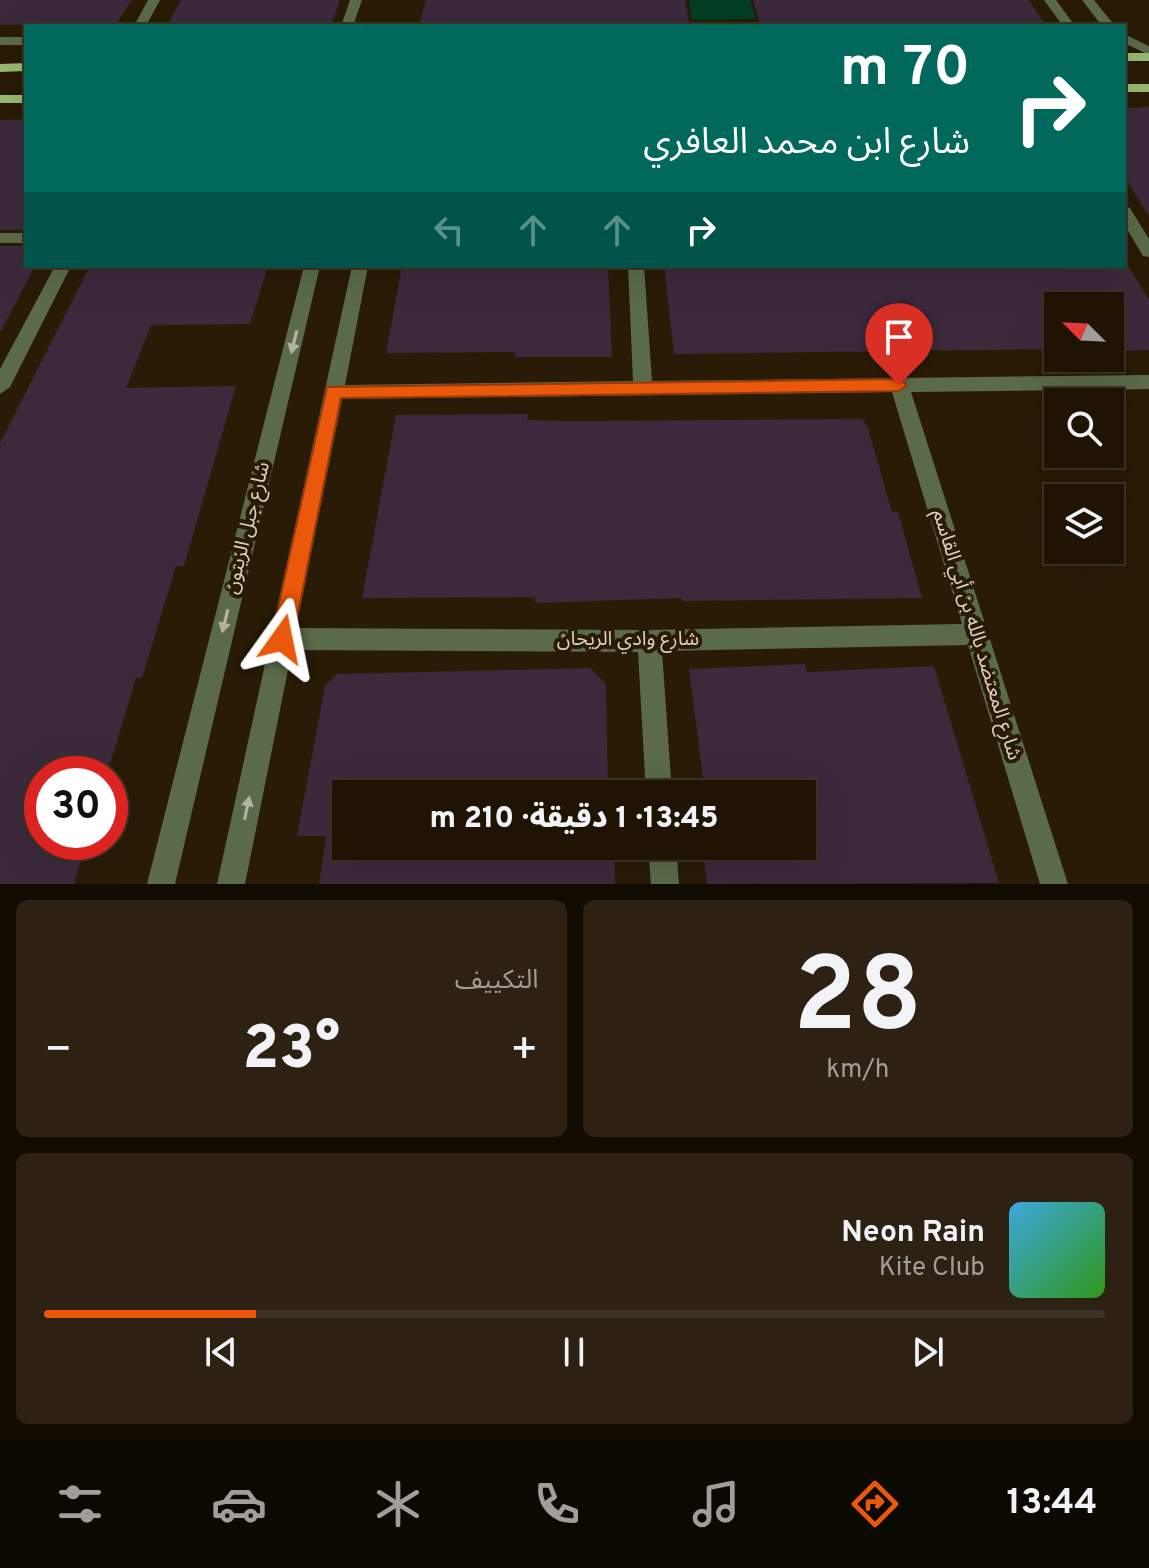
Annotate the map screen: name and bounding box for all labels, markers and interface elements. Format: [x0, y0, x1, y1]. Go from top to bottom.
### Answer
text: 70 m [840, 35, 970, 105]
icon: right [998, 56, 1102, 160]
text: شارع ابن محمد العافري [643, 121, 970, 167]
icon: left [427, 208, 471, 252]
icon: ahead [511, 208, 555, 252]
icon: ahead [595, 208, 639, 252]
icon: right [679, 208, 723, 252]
north arrow [1044, 292, 1124, 372]
map controls [1044, 292, 1124, 564]
pin [865, 303, 933, 385]
icon: arrive [877, 315, 921, 359]
one-way arrow [287, 329, 299, 354]
button: search [1044, 388, 1124, 468]
street label: شارع جبل الزيتون [219, 459, 277, 597]
button: layers [1044, 484, 1124, 564]
street label: شارع المعتضد بالله بن أبي القاسم [925, 506, 1027, 764]
position arrow [240, 597, 324, 681]
one-way arrow [218, 609, 231, 634]
street label: شارع وادي الريحان [557, 627, 699, 654]
speed limit sign: 30 [24, 756, 128, 860]
one-way arrow [241, 795, 254, 820]
text: 13:45 · 1 دقيقة · 210 m [429, 801, 719, 838]
text: 28 [793, 936, 922, 1068]
text: التكييف [455, 965, 539, 998]
text: 23° [242, 1014, 340, 1090]
text: − [44, 1024, 72, 1080]
text: + [510, 1024, 539, 1080]
text: km/h [826, 1054, 889, 1087]
text: Neon Rain [841, 1215, 985, 1252]
text: Kite Club [879, 1252, 985, 1285]
icon: previous [199, 1330, 243, 1374]
icon: pause [552, 1330, 596, 1374]
icon: next [906, 1330, 950, 1374]
icon: filters [52, 1476, 108, 1532]
icon: car [211, 1476, 267, 1532]
icon: climate [370, 1476, 426, 1532]
icon: phone [529, 1476, 585, 1532]
icon: music [688, 1476, 744, 1532]
icon: directions [847, 1476, 903, 1532]
text: 13:44 [1006, 1481, 1097, 1527]

